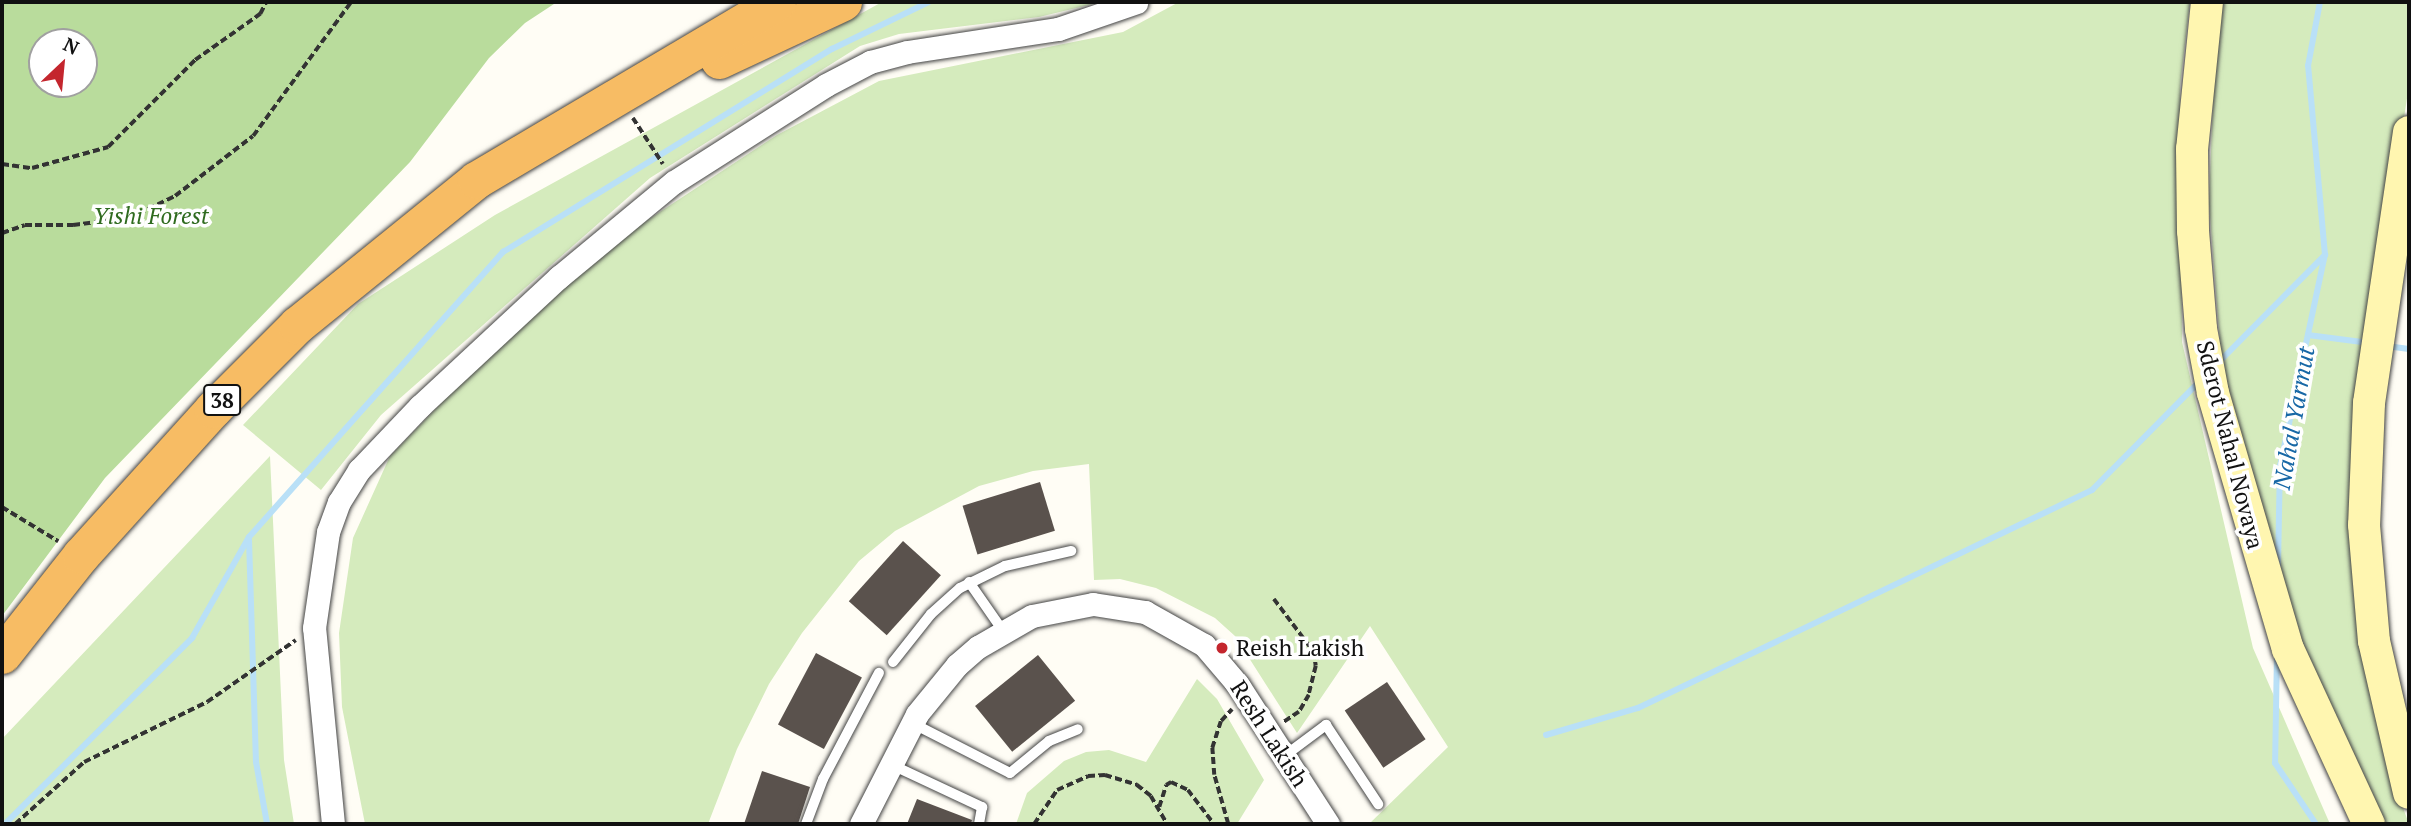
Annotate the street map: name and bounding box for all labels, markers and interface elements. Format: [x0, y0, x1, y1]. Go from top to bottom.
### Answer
north arrow [28, 28, 98, 98]
text: N [60, 31, 84, 60]
park label: Yishi Forest [93, 202, 209, 230]
street label: Sderot Nahal Novaya [2191, 338, 2269, 552]
water label: Nahal Yarmut [2267, 344, 2321, 492]
road number: 38 [203, 382, 241, 418]
place label: Reish Lakish [1236, 634, 1364, 662]
marker: Reish Lakish [1214, 640, 1230, 656]
street label: Resh Lakish [1224, 676, 1314, 792]

